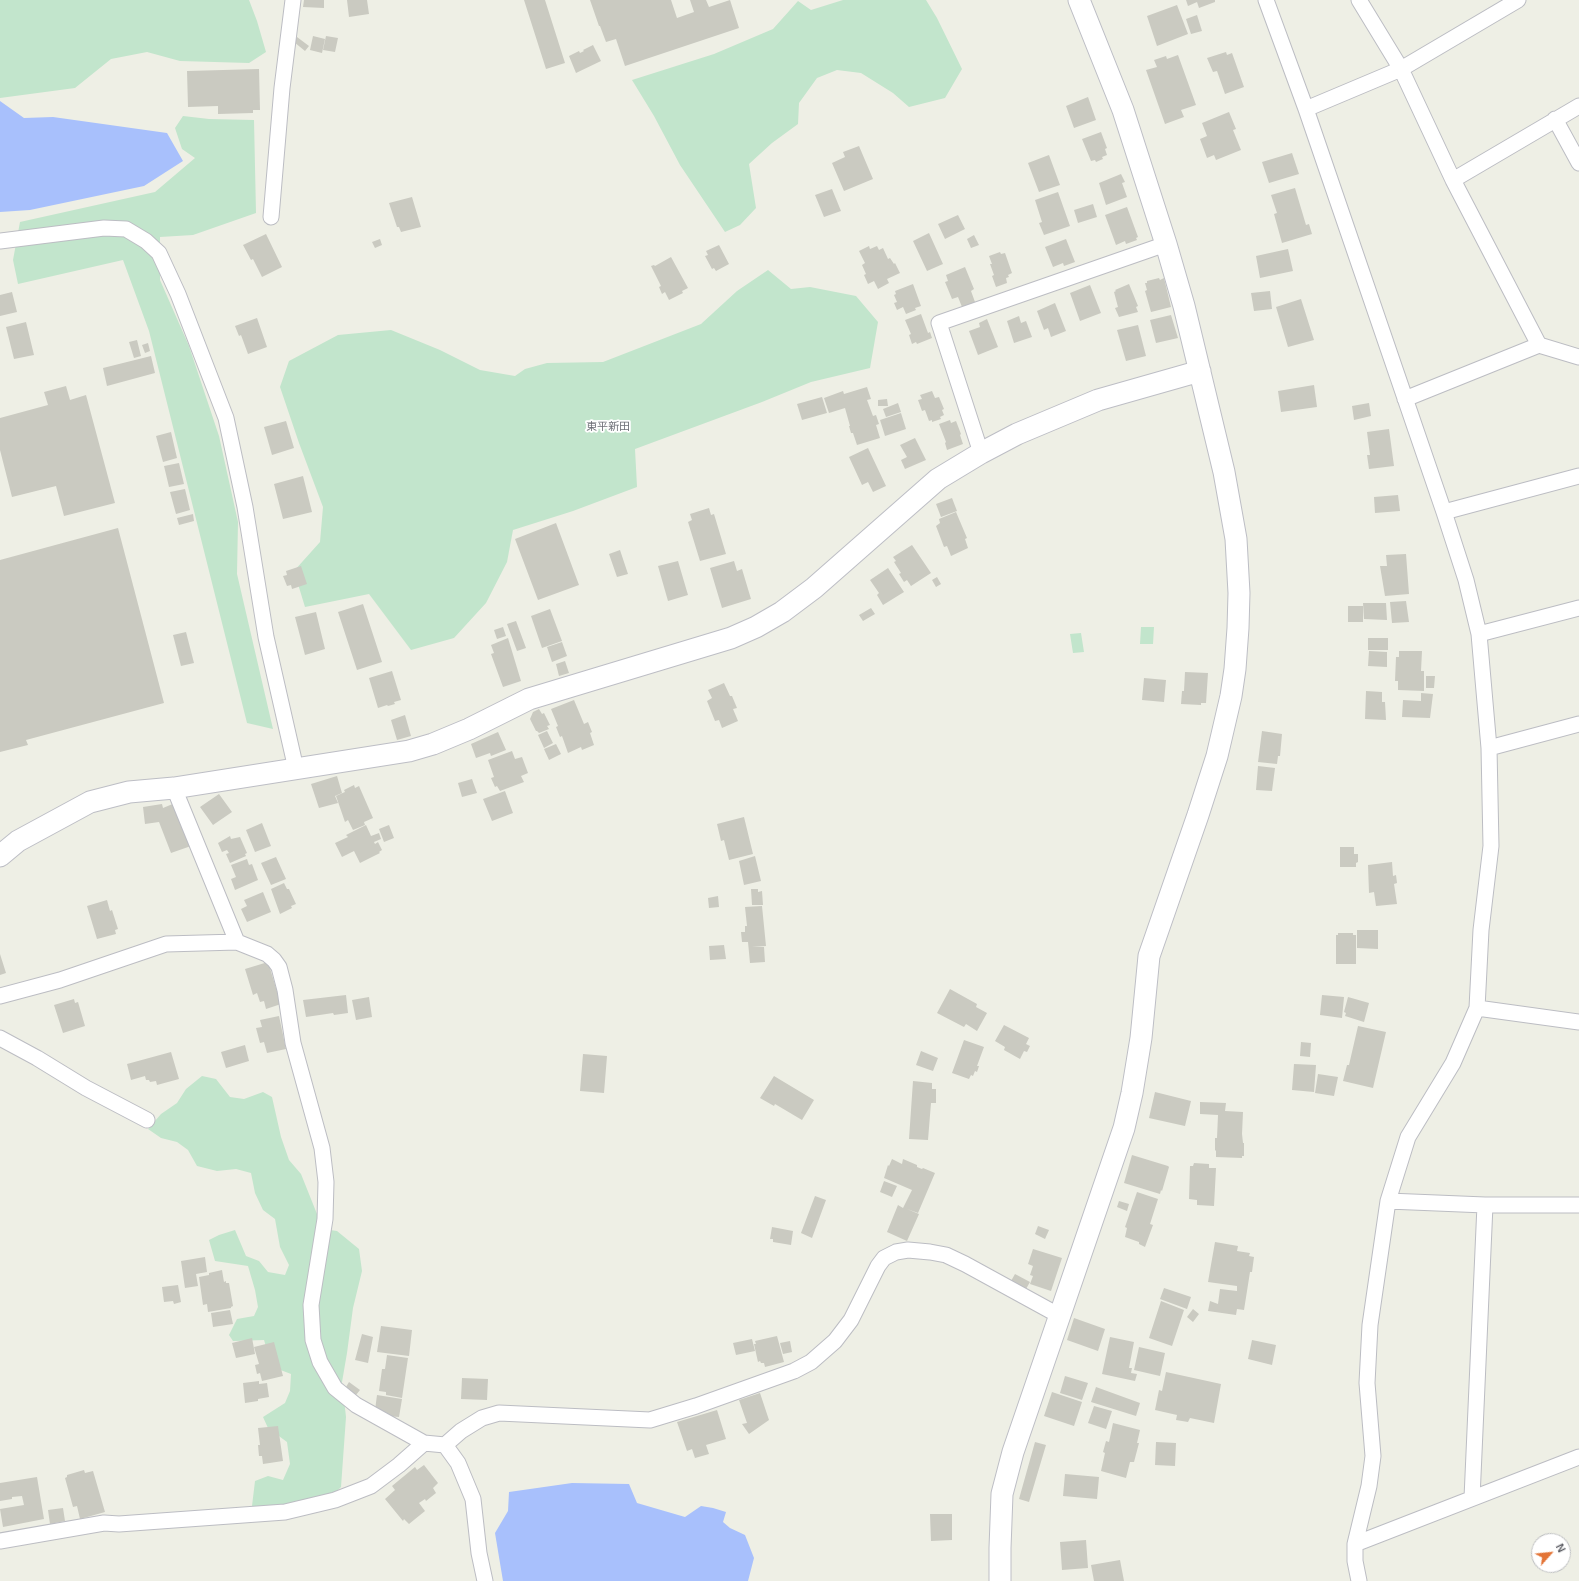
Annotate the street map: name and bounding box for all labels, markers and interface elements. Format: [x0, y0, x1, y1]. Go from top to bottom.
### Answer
district label: 東平新田 [586, 420, 630, 434]
north arrow [1531, 1533, 1571, 1573]
text: N [1554, 1542, 1568, 1554]

